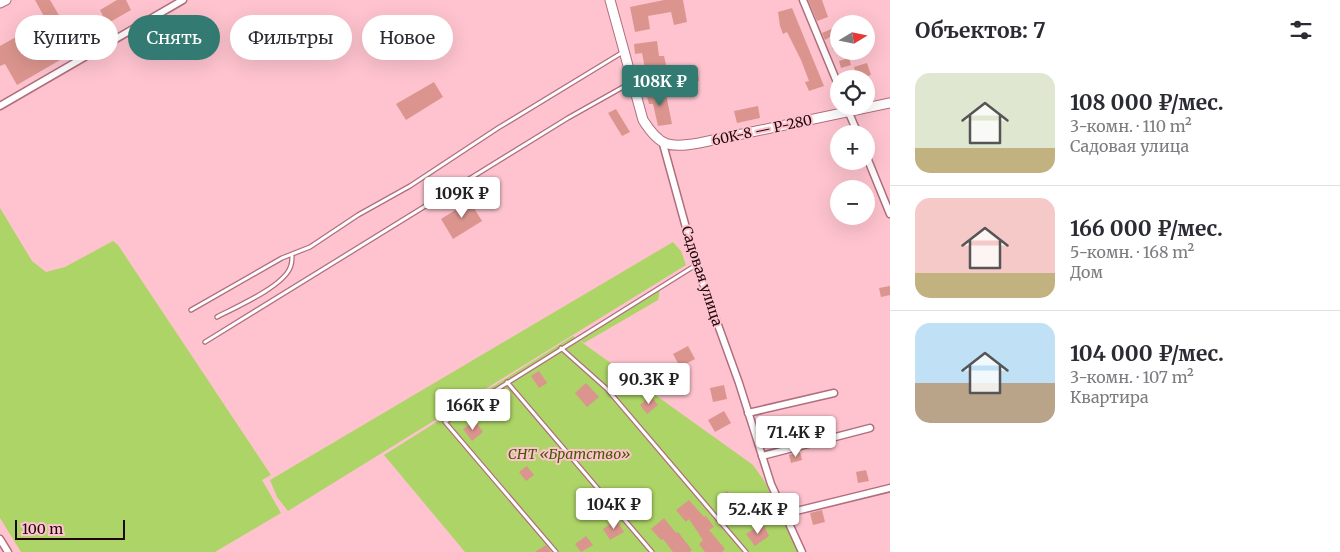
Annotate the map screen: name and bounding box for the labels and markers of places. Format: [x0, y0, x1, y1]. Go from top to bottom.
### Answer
pin: 108K ₽ [619, 64, 701, 107]
pin: 109K ₽ [421, 176, 503, 219]
pin: 90.3K ₽ [603, 362, 695, 405]
pin: 166K ₽ [432, 388, 514, 431]
pin: 71.4K ₽ [750, 416, 842, 458]
pin: 104K ₽ [573, 488, 655, 530]
pin: 52.4K ₽ [712, 492, 804, 535]

